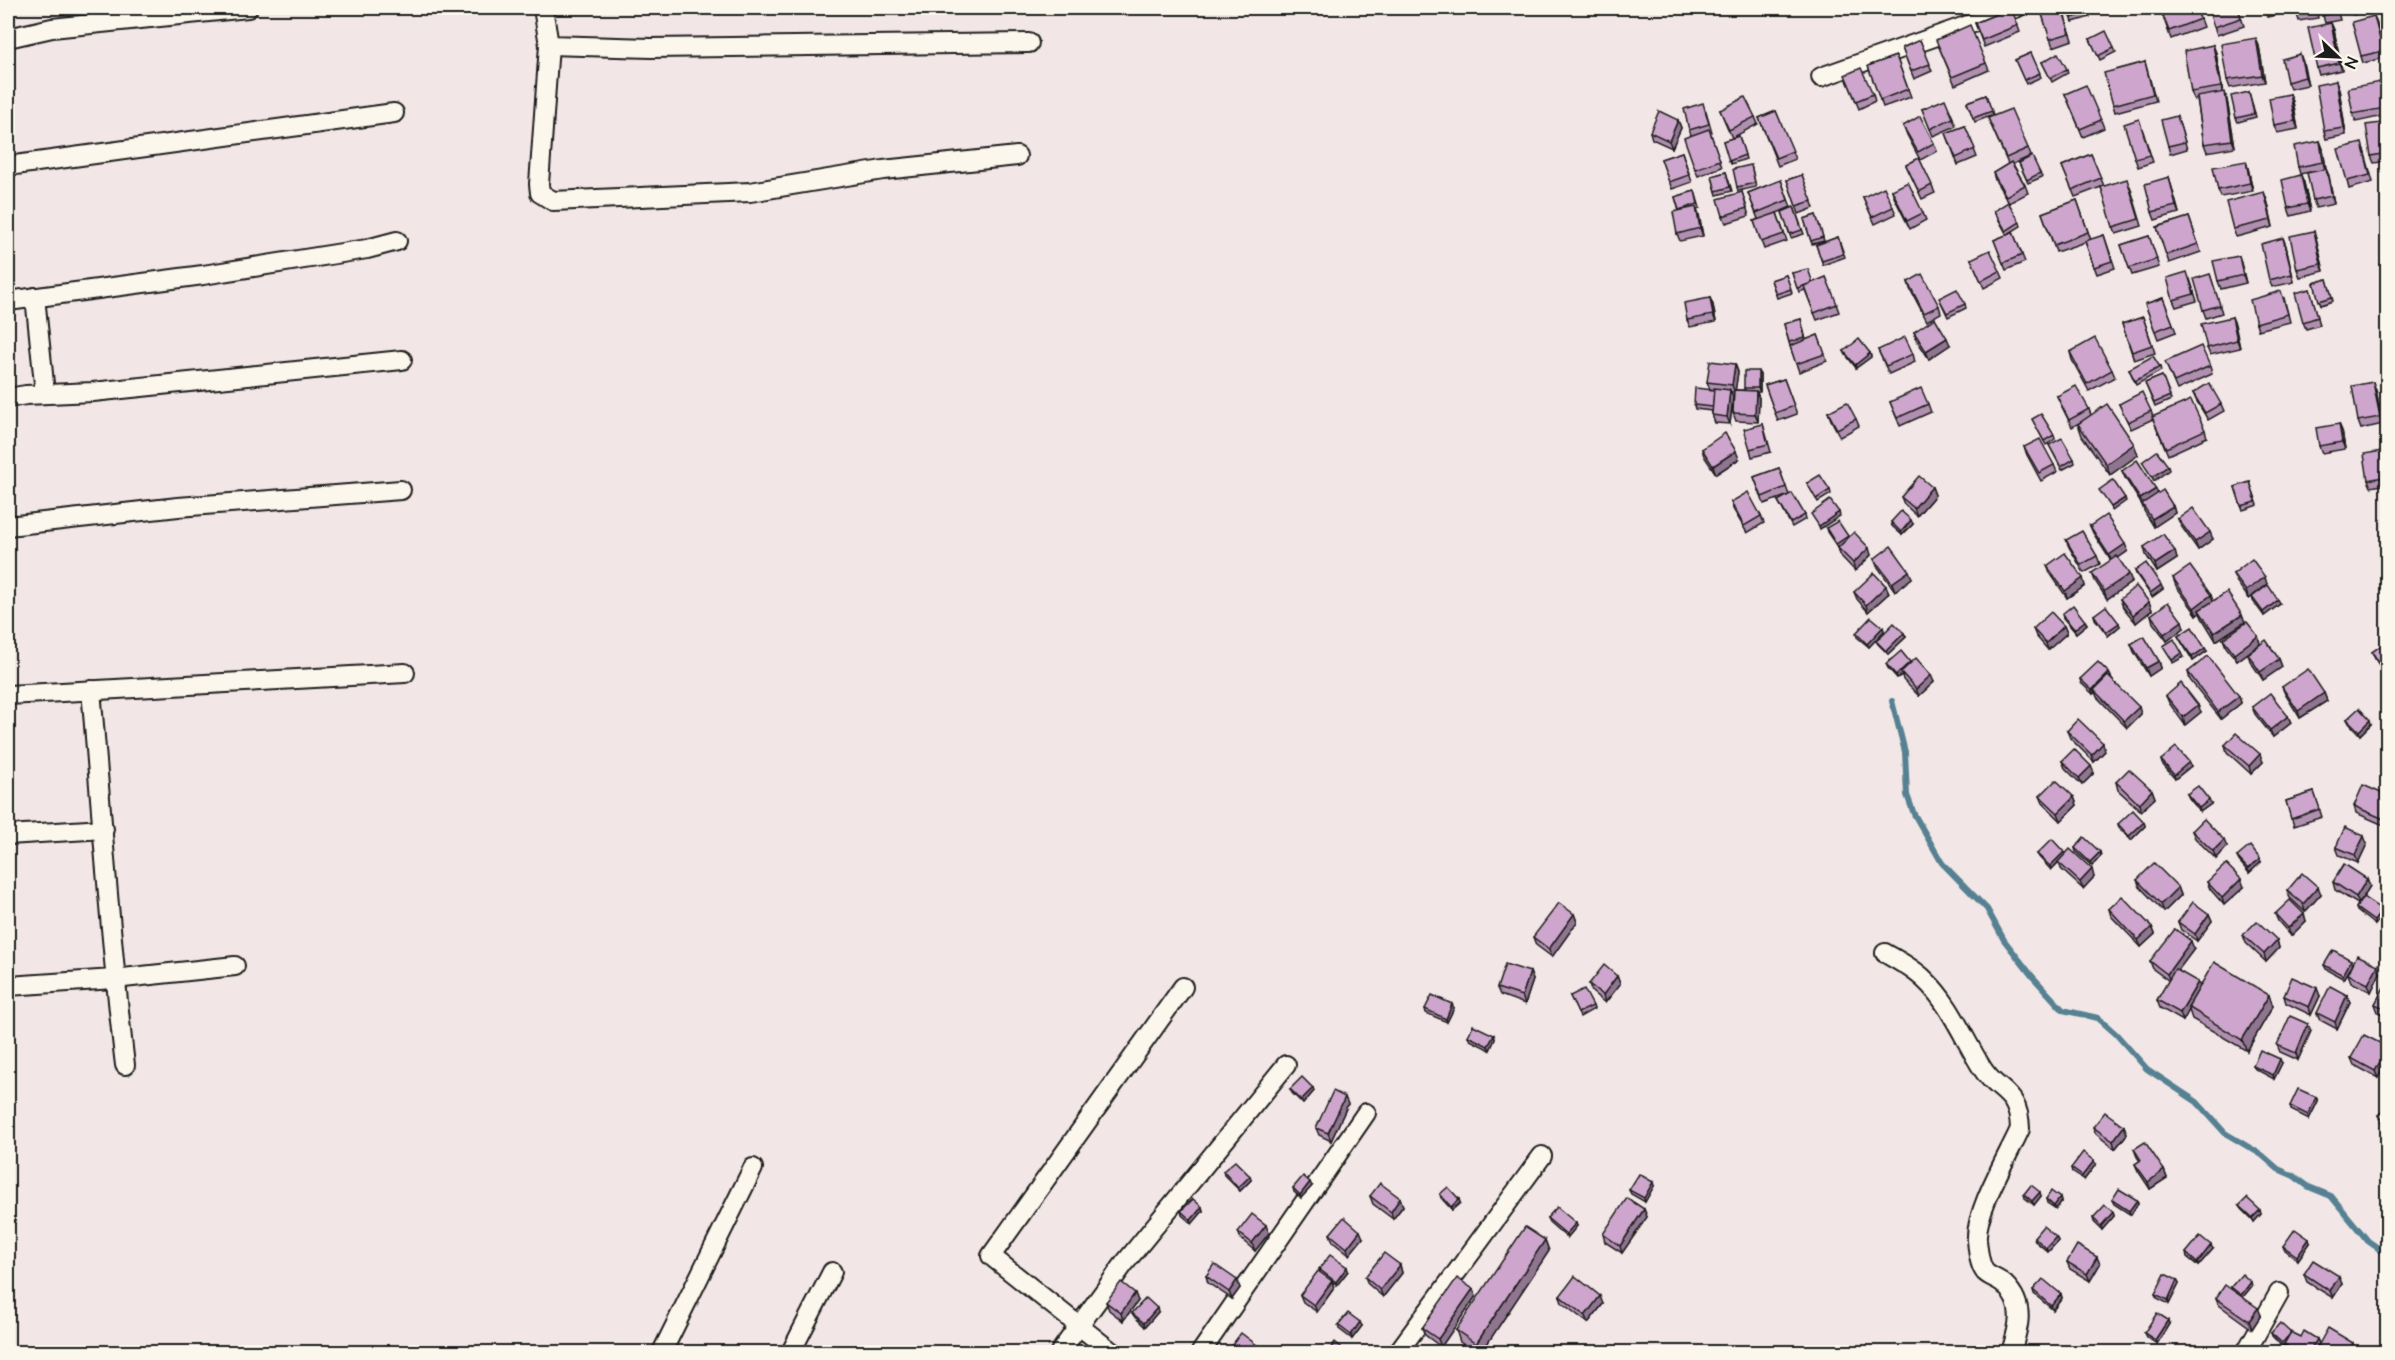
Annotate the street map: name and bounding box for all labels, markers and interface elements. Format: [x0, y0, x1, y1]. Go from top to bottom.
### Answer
north arrow [2308, 27, 2368, 87]
text: N [2339, 54, 2363, 71]

